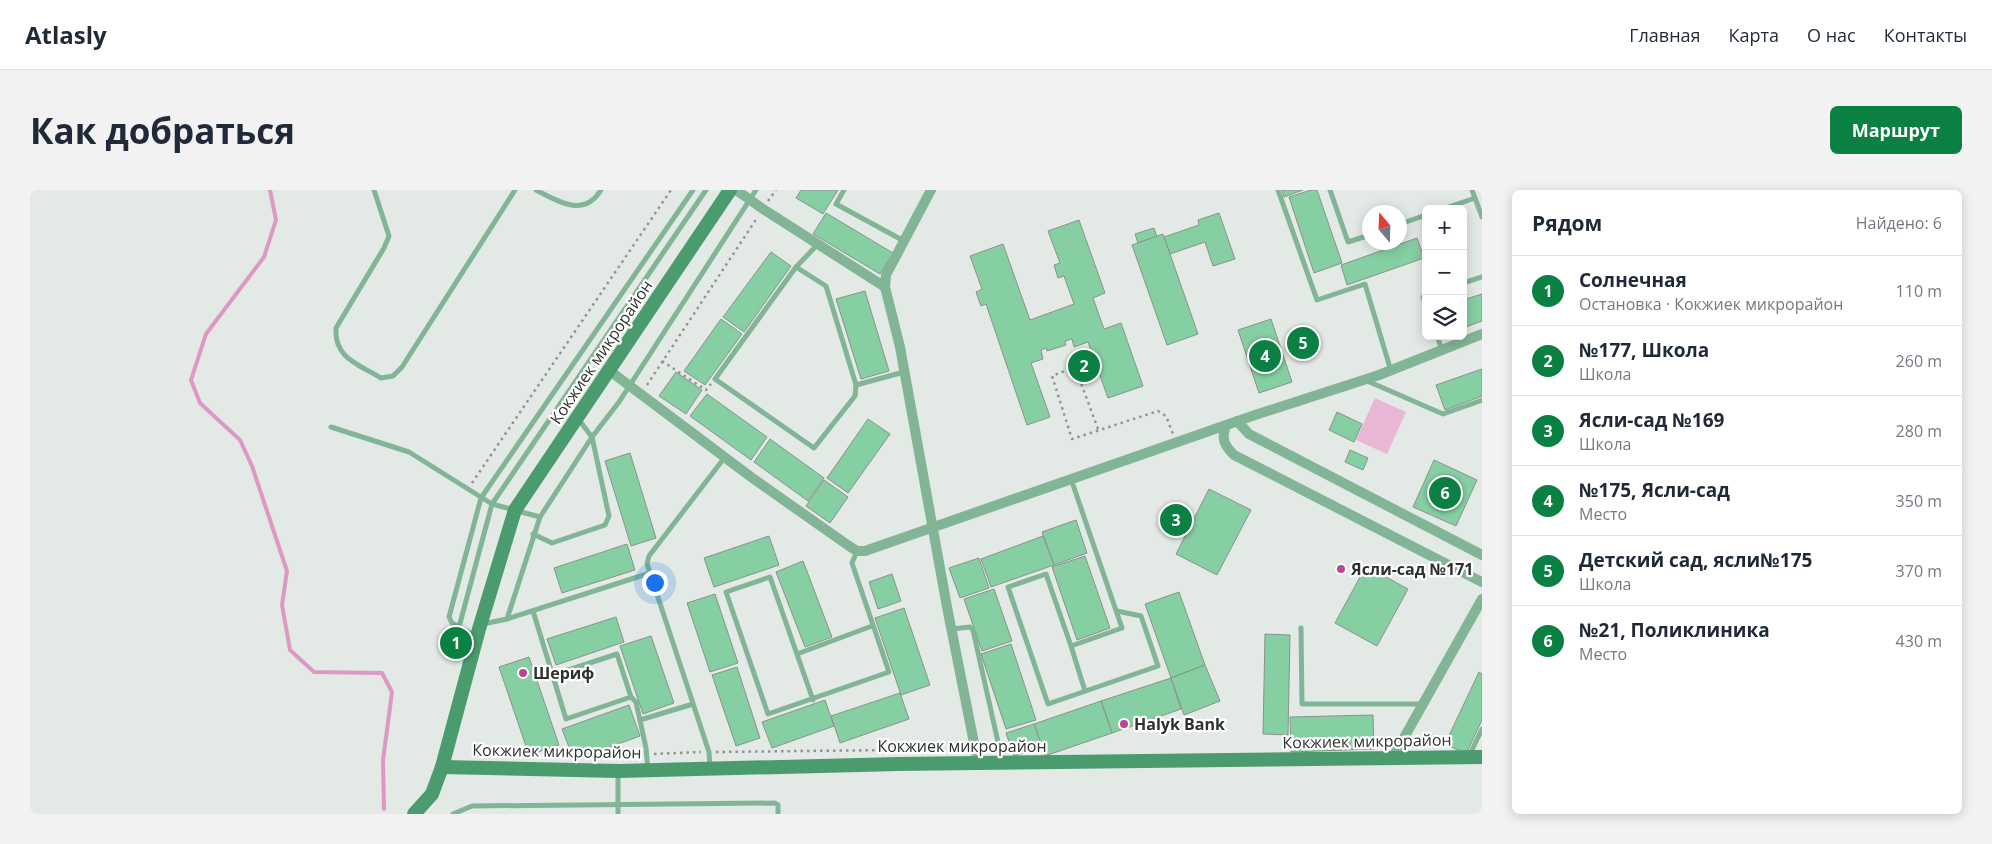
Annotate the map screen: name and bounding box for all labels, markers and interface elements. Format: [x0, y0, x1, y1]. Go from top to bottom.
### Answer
text: Atlasly [25, 18, 107, 51]
text: Главная [1629, 23, 1701, 47]
text: Карта [1729, 23, 1779, 47]
text: О нас [1807, 23, 1856, 47]
text: Контакты [1884, 23, 1967, 47]
button: Маршрут [1830, 106, 1962, 154]
text: Как добраться [30, 107, 295, 154]
north arrow [1362, 205, 1407, 250]
map controls [1422, 205, 1467, 340]
button: + [1422, 205, 1467, 250]
text: Рядом [1532, 209, 1602, 237]
text: Найдено: 6 [1856, 212, 1942, 234]
button: − [1422, 250, 1467, 295]
text: Солнечная [1579, 267, 1687, 293]
street label: Кокжиек микрорайон [545, 276, 657, 428]
text: 1 [1543, 280, 1553, 302]
text: 110 m [1896, 280, 1942, 302]
text: Остановка · Кокжиек микрорайон [1579, 293, 1843, 315]
button: layers [1422, 295, 1467, 340]
pin: 5 [1287, 324, 1319, 362]
pin: 4 [1249, 337, 1281, 375]
text: №177, Школа [1579, 337, 1709, 363]
pin: 2 [1068, 347, 1100, 385]
text: 2 [1543, 350, 1553, 372]
text: 260 m [1896, 350, 1942, 372]
text: Школа [1579, 363, 1631, 385]
text: Ясли-сад №169 [1579, 407, 1724, 433]
text: 3 [1543, 420, 1553, 442]
text: 280 m [1896, 420, 1942, 442]
text: Школа [1579, 433, 1631, 455]
pin: 6 [1429, 474, 1461, 512]
text: №175, Ясли-сад [1579, 477, 1730, 503]
text: 4 [1543, 490, 1553, 512]
text: 350 m [1896, 490, 1942, 512]
pin: 3 [1160, 501, 1192, 539]
text: Место [1579, 503, 1627, 525]
text: Детский сад, ясли№175 [1579, 547, 1812, 573]
place label: Ясли-сад №171 [1350, 558, 1473, 580]
text: 5 [1543, 560, 1553, 582]
text: 370 m [1896, 560, 1942, 582]
marker: Ясли-сад №171 [1335, 563, 1347, 575]
your location [642, 570, 668, 596]
text: Школа [1579, 573, 1631, 595]
text: №21, Поликлиника [1579, 617, 1770, 643]
pin: 1 [440, 624, 472, 662]
text: 6 [1543, 630, 1553, 652]
text: 430 m [1896, 630, 1942, 652]
text: Место [1579, 643, 1627, 665]
place label: Шериф [533, 662, 594, 684]
marker: Шериф [517, 667, 529, 679]
place label: Halyk Bank [1134, 713, 1225, 735]
marker: Halyk Bank [1118, 718, 1130, 730]
street label: Кокжиек микрорайон [1282, 729, 1452, 753]
street label: Кокжиек микрорайон [877, 735, 1047, 757]
street label: Кокжиек микрорайон [472, 739, 642, 763]

